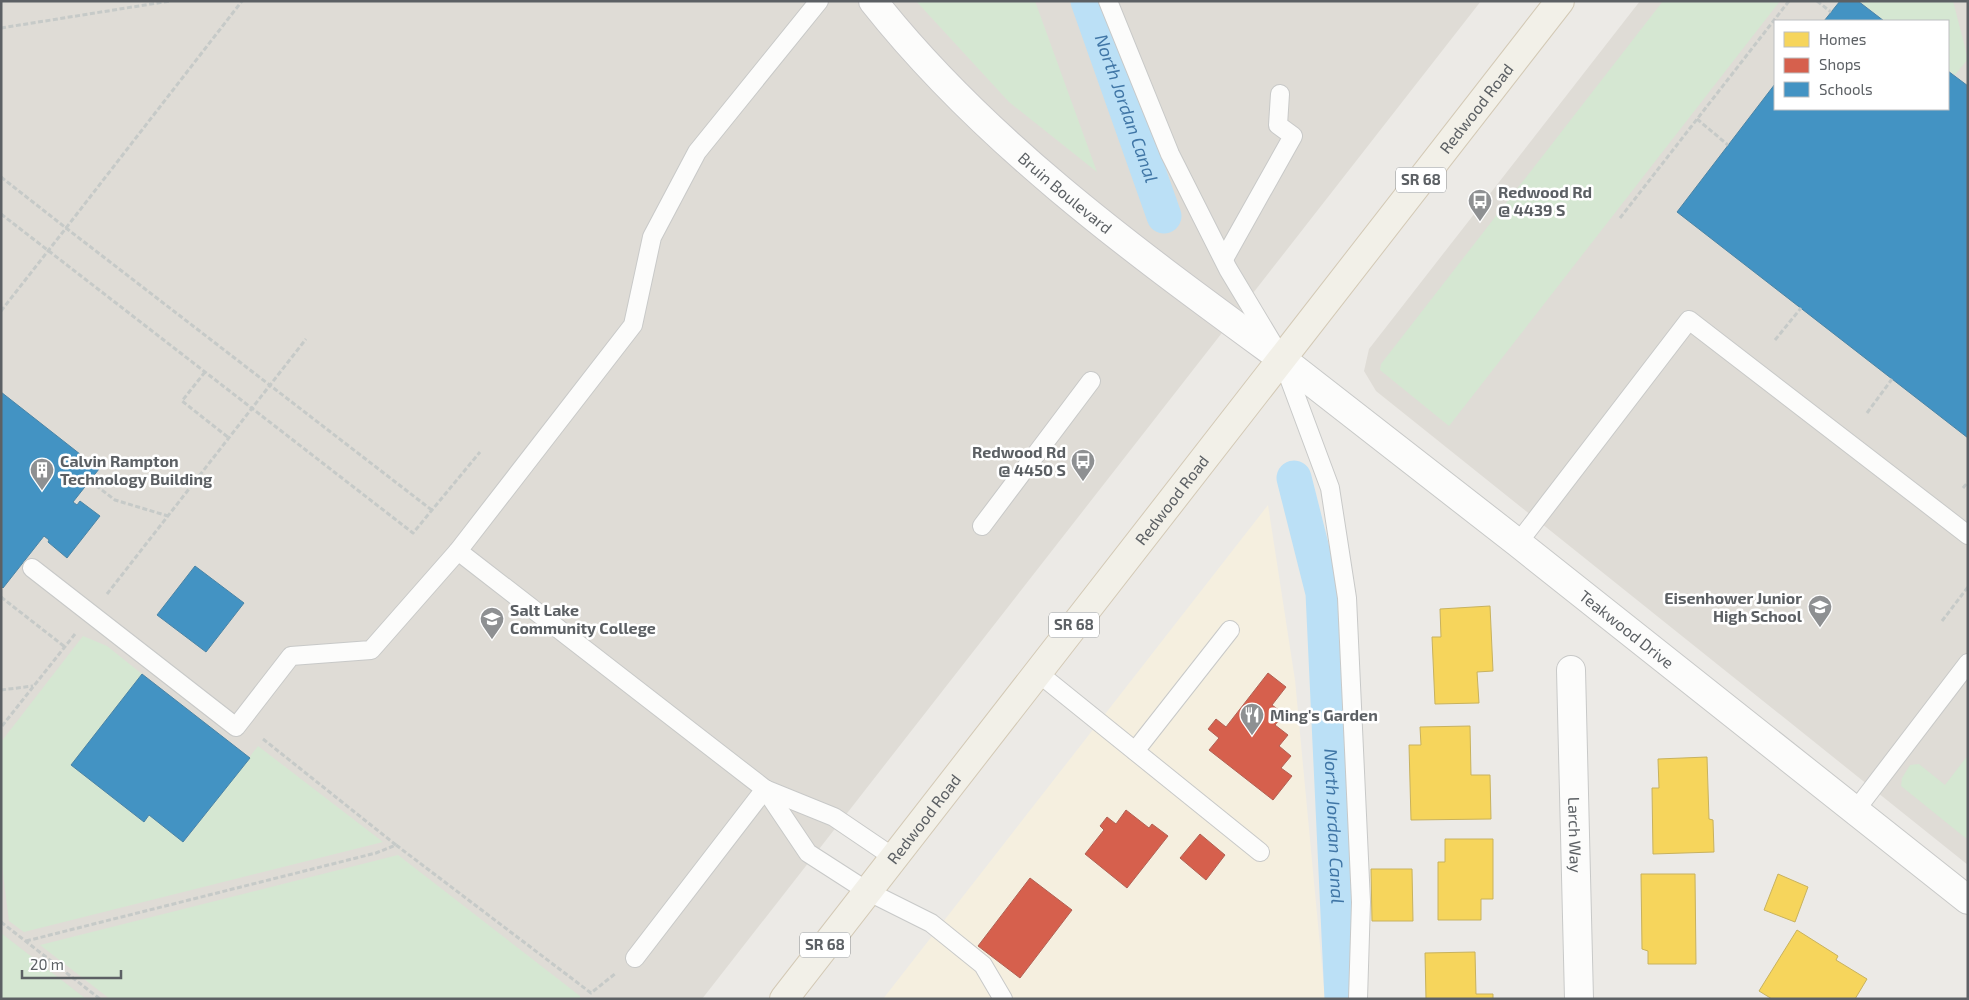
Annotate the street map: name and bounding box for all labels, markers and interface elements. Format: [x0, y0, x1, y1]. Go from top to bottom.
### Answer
legend [1774, 20, 1949, 110]
text: Homes [1819, 30, 1866, 48]
water label: North Jordan Canal [1091, 31, 1163, 185]
text: Shops [1819, 55, 1861, 73]
street label: Redwood Road [1435, 60, 1517, 157]
text: Schools [1819, 80, 1873, 98]
street label: Bruin Boulevard [1015, 148, 1116, 237]
road number: SR 68 [1396, 168, 1446, 192]
place label: Redwood Rd @ 4439 S [1498, 182, 1592, 219]
bus stop icon: Redwood Rd @ 4439 S [1467, 188, 1493, 222]
place label: Redwood Rd @ 4450 S [972, 442, 1066, 479]
bus stop icon: Redwood Rd @ 4450 S [1070, 448, 1096, 482]
place label: Calvin Rampton Technology Building [60, 451, 213, 489]
street label: Redwood Road [1131, 451, 1212, 548]
building icon: Calvin Rampton Technology Building [29, 457, 55, 491]
street label: Teakwood Drive [1576, 586, 1678, 672]
place label: Eisenhower Junior High School [1664, 588, 1803, 625]
school or university icon: Eisenhower Junior High School [1807, 594, 1833, 628]
place label: Salt Lake Community College [510, 600, 656, 638]
school or university icon: Salt Lake Community College [479, 606, 505, 640]
road number: SR 68 [1049, 612, 1099, 638]
restaurant icon: Ming's Garden [1239, 702, 1265, 736]
place label: Ming's Garden [1270, 705, 1378, 724]
water label: North Jordan Canal [1320, 748, 1350, 904]
street label: Redwood Road [883, 770, 964, 867]
street label: Larch Way [1565, 797, 1586, 874]
road number: SR 68 [800, 932, 850, 958]
scale bar [22, 948, 121, 980]
text: 20 m [30, 955, 64, 973]

